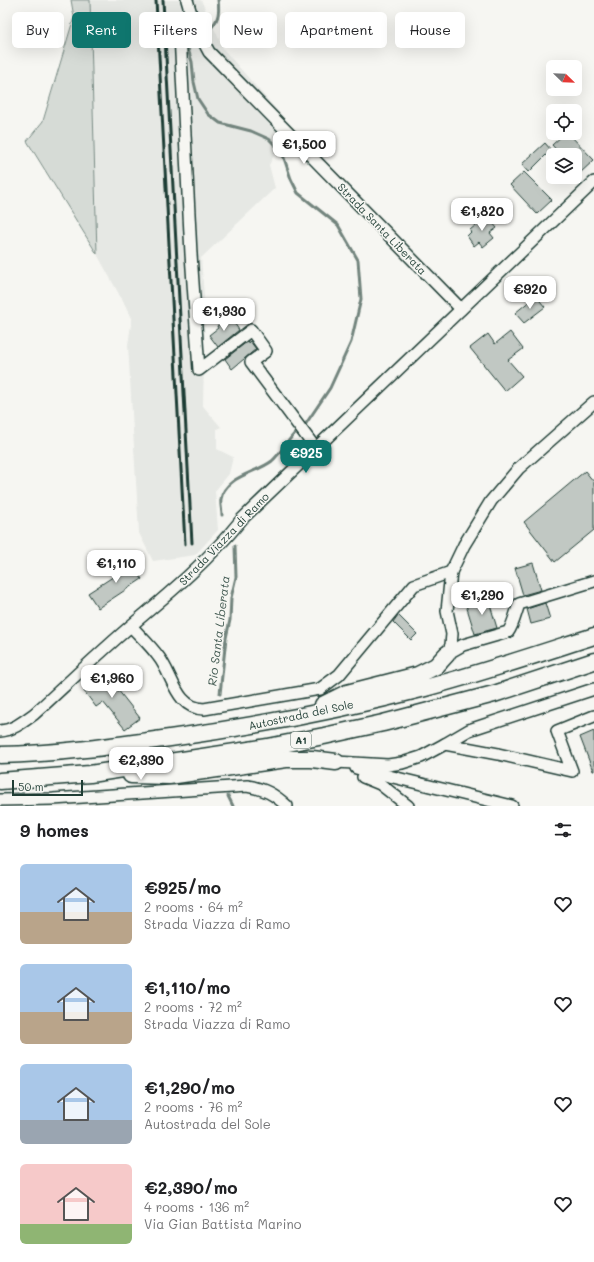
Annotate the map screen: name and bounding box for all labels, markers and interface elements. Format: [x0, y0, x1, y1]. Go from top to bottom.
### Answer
chip: Buy [12, 12, 64, 48]
chip: Rent [72, 12, 131, 48]
chip: Filters [139, 12, 212, 48]
chip: New [220, 12, 277, 48]
chip: Apartment [285, 12, 387, 48]
chip: House [395, 12, 465, 48]
north arrow [546, 60, 582, 96]
map controls [546, 60, 582, 184]
button: locate [546, 104, 582, 140]
pin: €1,500 [271, 131, 337, 165]
text: €1,500 [282, 135, 326, 152]
button: layers [546, 148, 582, 184]
street label: Strada Santa Liberata [335, 180, 430, 278]
pin: €1,820 [449, 198, 515, 232]
text: €1,820 [460, 202, 504, 219]
pin: €920 [506, 276, 554, 310]
text: €920 [513, 280, 547, 297]
pin: €1,930 [191, 298, 257, 332]
text: €1,930 [202, 302, 246, 319]
pin: €925 [282, 440, 330, 474]
text: €925 [289, 444, 323, 461]
street label: Strada Viazza di Ramo [175, 489, 272, 588]
pin: €1,110 [83, 550, 149, 584]
text: €1,110 [96, 554, 136, 571]
water label: Rio Santa Liberata [203, 575, 233, 687]
pin: €1,290 [449, 582, 515, 616]
text: €1,290 [460, 586, 504, 603]
pin: €1,960 [79, 665, 145, 699]
text: €1,960 [90, 669, 134, 686]
street label: Autostrada del Sole [247, 696, 355, 733]
road number: A1 [291, 732, 311, 748]
pin: €2,390 [108, 747, 174, 781]
text: €2,390 [118, 751, 164, 768]
scale bar [12, 778, 83, 797]
text: 50 m [18, 779, 44, 794]
text: 9 homes [20, 819, 89, 841]
icon: filters [552, 819, 574, 841]
text: €925/mo [144, 876, 221, 898]
icon: home [52, 880, 100, 928]
icon: heart [552, 893, 574, 915]
text: 2 rooms · 64 m² [144, 898, 243, 915]
text: Strada Viazza di Ramo [144, 915, 290, 932]
text: €1,110/mo [144, 976, 230, 998]
icon: home [52, 980, 100, 1028]
icon: heart [552, 993, 574, 1015]
text: 2 rooms · 72 m² [144, 998, 242, 1015]
text: Strada Viazza di Ramo [144, 1015, 290, 1032]
text: €1,290/mo [144, 1076, 235, 1098]
icon: home [52, 1080, 100, 1128]
icon: heart [552, 1093, 574, 1115]
text: 2 rooms · 76 m² [144, 1098, 243, 1115]
text: Autostrada del Sole [144, 1115, 271, 1132]
text: €2,390/mo [144, 1176, 238, 1198]
icon: home [52, 1180, 100, 1228]
icon: heart [552, 1193, 574, 1215]
text: 4 rooms · 136 m² [144, 1198, 249, 1215]
text: Via Gian Battista Marino [144, 1215, 301, 1232]

